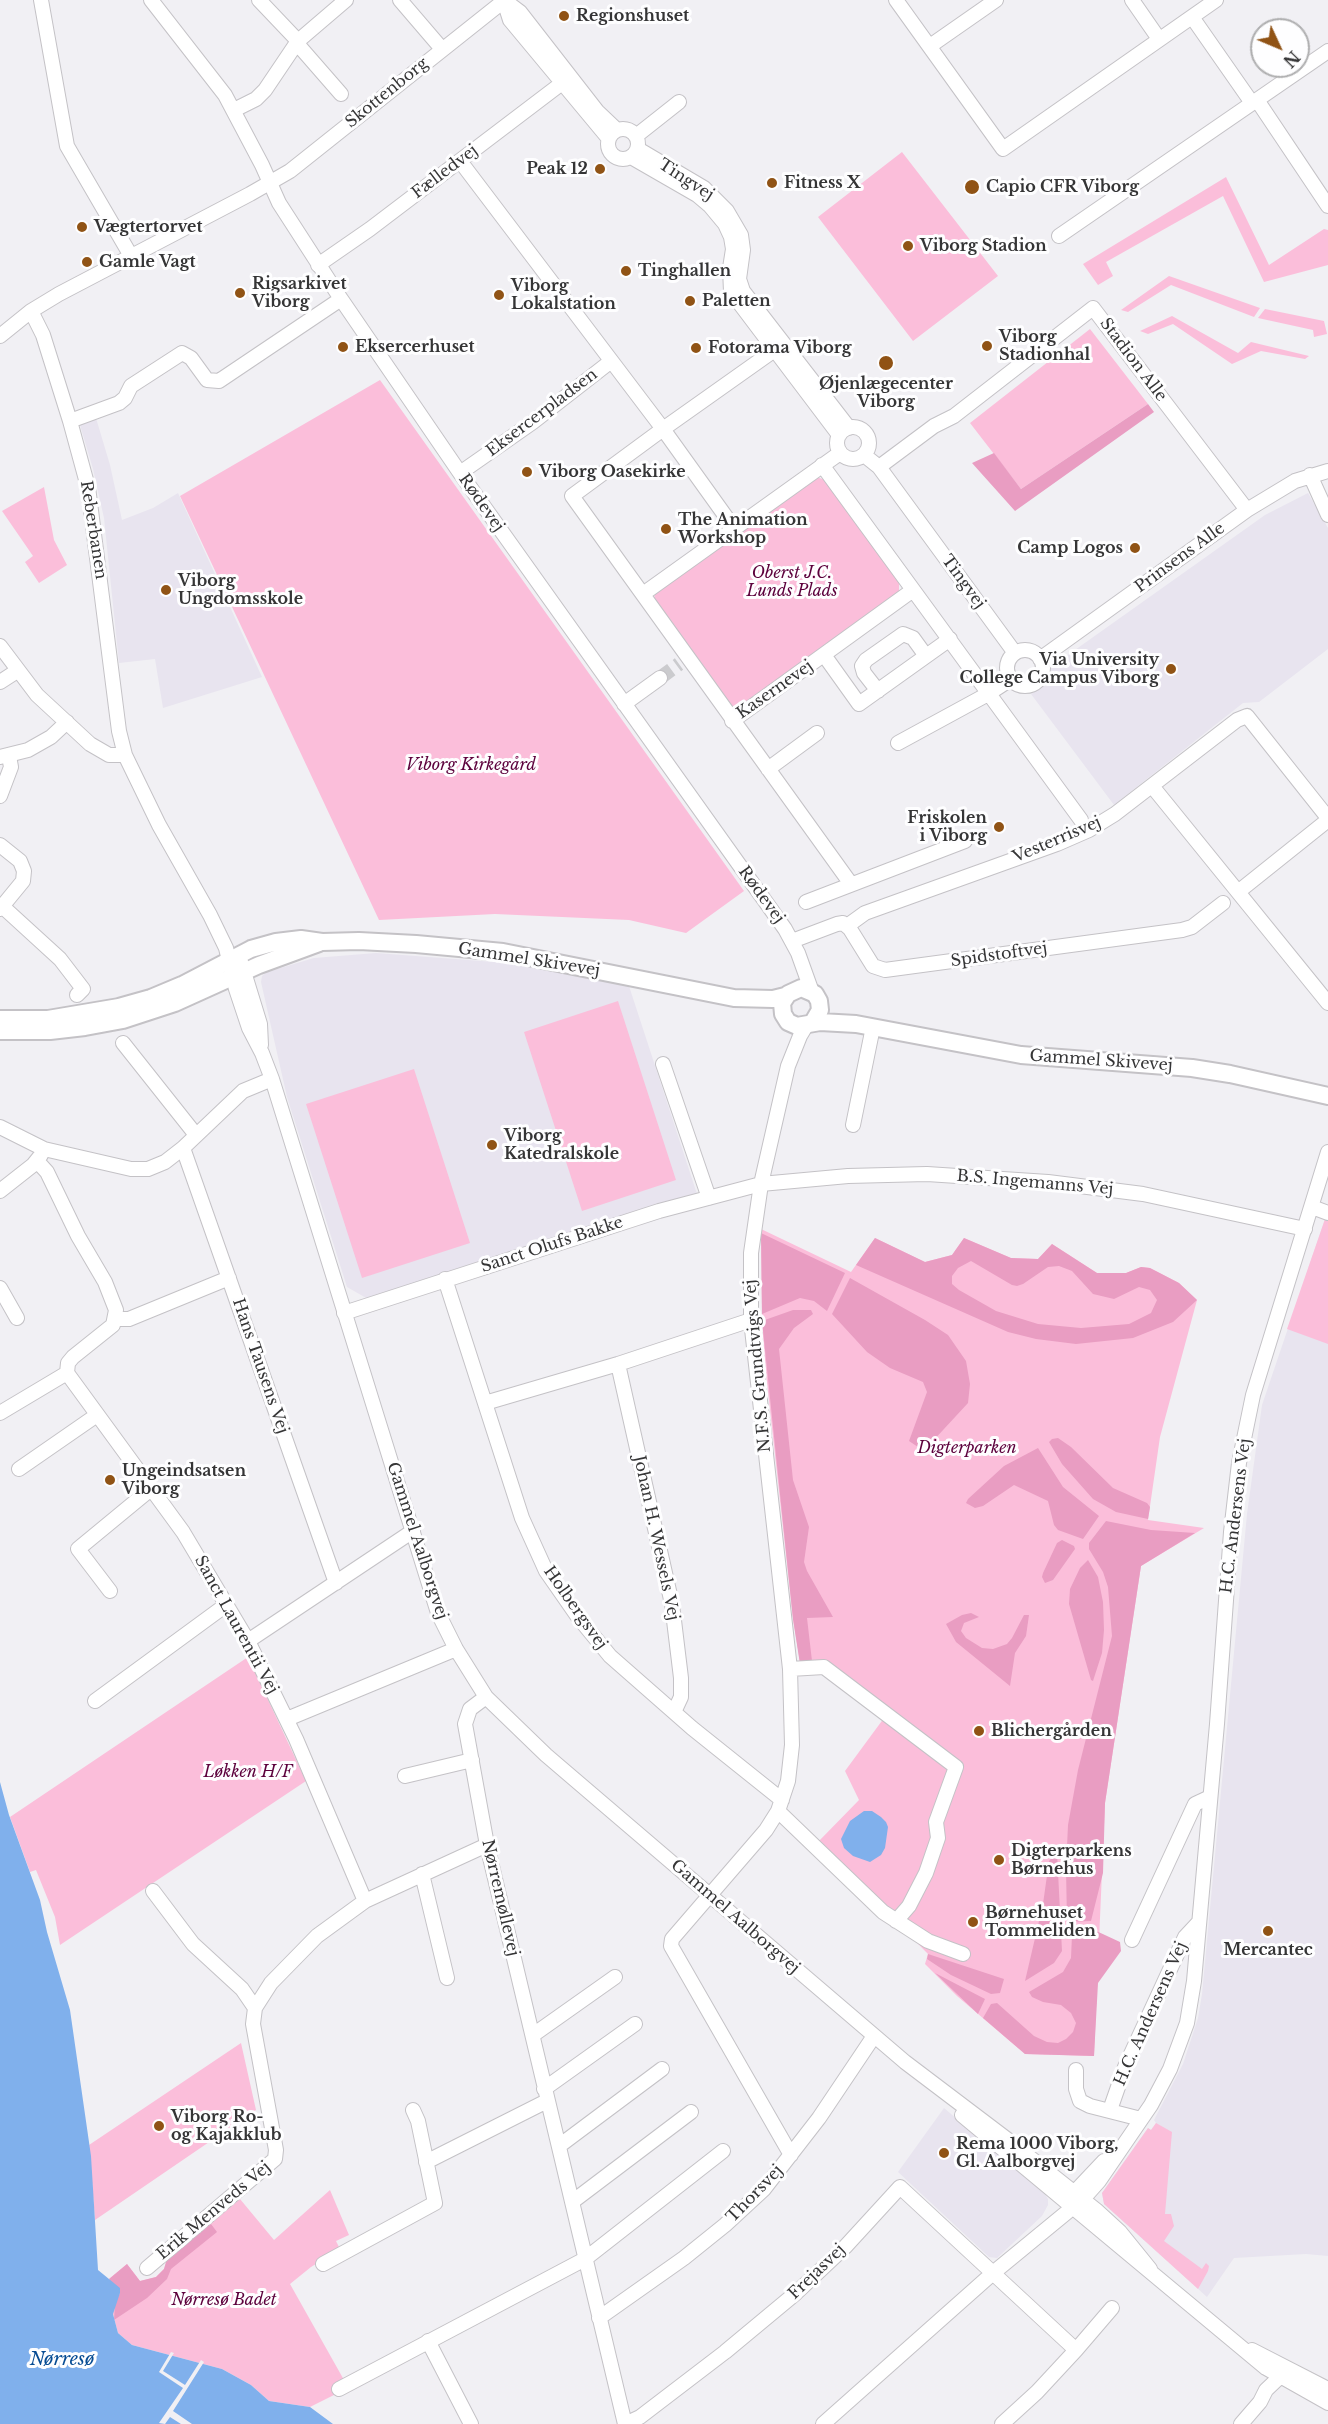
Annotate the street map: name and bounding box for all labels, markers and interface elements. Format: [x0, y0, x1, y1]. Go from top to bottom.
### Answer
place label: Regionshuset [576, 6, 689, 26]
marker: Regionshuset [557, 9, 571, 23]
north arrow [1250, 18, 1310, 78]
text: N [1279, 47, 1304, 71]
street label: Skottenborg [342, 54, 432, 132]
street label: Fælledvej [408, 141, 482, 203]
street label: Tingvej [655, 155, 717, 205]
place label: Peak 12 [526, 159, 588, 179]
marker: Peak 12 [593, 162, 607, 176]
place label: Fitness X [784, 173, 861, 193]
marker: Fitness X [765, 176, 779, 190]
place label: Capio CFR Viborg [986, 177, 1139, 197]
marker: Capio CFR Viborg [963, 178, 981, 196]
place label: Vægtertorvet [94, 217, 203, 237]
marker: Vægtertorvet [75, 220, 89, 234]
place label: Viborg Stadion [920, 236, 1047, 256]
marker: Viborg Stadion [901, 239, 915, 253]
place label: Gamle Vagt [99, 252, 196, 272]
marker: Gamle Vagt [80, 255, 94, 269]
place label: Tinghallen [638, 261, 731, 281]
marker: Tinghallen [619, 264, 633, 278]
place label: Rigsarkivet Viborg [252, 274, 347, 312]
place label: Viborg Lokalstation [511, 276, 616, 314]
marker: Rigsarkivet Viborg [233, 286, 247, 300]
marker: Viborg Lokalstation [492, 288, 506, 302]
place label: Paletten [702, 291, 771, 311]
marker: Paletten [683, 294, 697, 308]
street label: Stadion Alle [1095, 315, 1171, 405]
place label: Viborg Stadionhal [999, 327, 1090, 365]
place label: Eksercerhuset [355, 337, 475, 357]
place label: Fotorama Viborg [708, 338, 851, 358]
marker: Viborg Stadionhal [980, 339, 994, 353]
marker: Eksercerhuset [336, 340, 350, 354]
marker: Fotorama Viborg [689, 341, 703, 355]
marker: Øjenlægecenter Viborg [877, 354, 895, 372]
street label: Eksercerpladsen [483, 365, 601, 461]
place label: Øjenlægecenter Viborg [819, 374, 953, 412]
place label: Viborg Oasekirke [539, 462, 686, 482]
marker: Viborg Oasekirke [520, 465, 534, 479]
street label: Rødevej [454, 470, 508, 536]
street label: Reberbanen [76, 479, 110, 581]
place label: The Animation Workshop [678, 510, 808, 548]
street label: Prinsens Alle [1131, 519, 1229, 597]
marker: The Animation Workshop [659, 522, 673, 536]
place label: Camp Logos [1017, 538, 1123, 558]
marker: Camp Logos [1128, 541, 1142, 555]
street label: Tingvej [937, 551, 989, 613]
park label: Oberst J.C. Lunds Plads [747, 563, 837, 601]
place label: Viborg Ungdomsskole [178, 571, 303, 609]
marker: Viborg Ungdomsskole [159, 583, 173, 597]
place label: Via University College Campus Viborg [960, 650, 1159, 688]
street label: Kasernevej [733, 657, 817, 723]
marker: Via University College Campus Viborg [1164, 662, 1178, 676]
park label: Viborg Kirkegård [406, 755, 536, 775]
place label: Friskolen i Viborg [907, 808, 987, 846]
street label: Vesterrisvej [1010, 813, 1104, 867]
marker: Friskolen i Viborg [992, 820, 1006, 834]
street label: Rødevej [734, 863, 788, 927]
street label: Gammel Skivevej [457, 939, 601, 981]
street label: Spidstoftvej [950, 939, 1048, 971]
street label: Gammel Skivevej [1029, 1046, 1173, 1076]
place label: Viborg Katedralskole [504, 1126, 619, 1164]
marker: Viborg Katedralskole [485, 1138, 499, 1152]
street label: B.S. Ingemanns Vej [956, 1167, 1114, 1199]
street label: Sanct Olufs Bakke [479, 1213, 625, 1277]
street label: N.F.S. Grundtvigs Vej [741, 1279, 775, 1453]
street label: Hans Tausens Vej [228, 1296, 292, 1436]
street label: H.C. Andersens Vej [1217, 1437, 1255, 1595]
park label: Digterparken [917, 1438, 1017, 1458]
street label: Johan H. Wessels Vej [629, 1454, 683, 1622]
street label: Gammel Aalborgvej [383, 1460, 451, 1622]
place label: Ungeindsatsen Viborg [122, 1461, 246, 1499]
marker: Ungeindsatsen Viborg [103, 1473, 117, 1487]
street label: Sanct Laurentii Vej [190, 1553, 282, 1697]
street label: Holbergsvej [539, 1563, 611, 1653]
place label: Blichergården [991, 1721, 1112, 1741]
marker: Blichergården [972, 1724, 986, 1738]
park label: Løkken H/F [203, 1762, 293, 1782]
street label: Nørremøllevej [477, 1838, 523, 1958]
place label: Digterparkens Børnehus [1011, 1841, 1132, 1879]
marker: Digterparkens Børnehus [992, 1853, 1006, 1867]
street label: Gammel Aalborgvej [667, 1856, 803, 1978]
place label: Børnehuset Tommeliden [985, 1903, 1096, 1941]
marker: Børnehuset Tommeliden [966, 1915, 980, 1929]
marker: Mercantec [1261, 1924, 1275, 1938]
street label: H.C. Andersens Vej [1111, 1939, 1191, 2089]
place label: Mercantec [1223, 1940, 1313, 1960]
place label: Viborg Ro- og Kajakklub [171, 2107, 281, 2145]
marker: Viborg Ro- og Kajakklub [152, 2119, 166, 2133]
place label: Rema 1000 Viborg, Gl. Aalborgvej [956, 2134, 1118, 2172]
marker: Rema 1000 Viborg, Gl. Aalborgvej [937, 2146, 951, 2160]
street label: Erik Menveds Vej [153, 2158, 275, 2264]
street label: Thorsvej [723, 2161, 787, 2227]
street label: Frejasvej [785, 2240, 849, 2304]
park label: Nørresø Badet [171, 2290, 277, 2310]
water label: Nørresø [30, 2349, 94, 2371]

